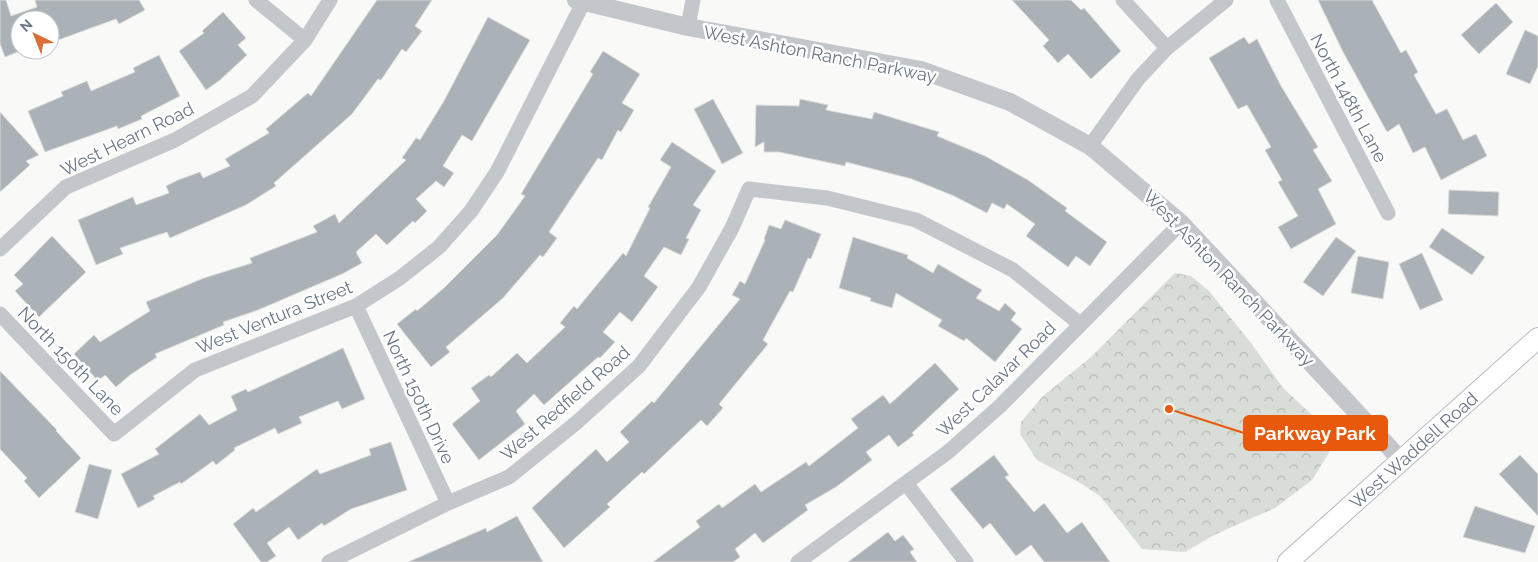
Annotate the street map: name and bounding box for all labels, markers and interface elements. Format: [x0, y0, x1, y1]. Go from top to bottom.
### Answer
north arrow [10, 10, 60, 60]
text: N [17, 16, 35, 35]
street label: West Ashton Ranch Parkway [702, 21, 939, 87]
street label: North 148th Lane [1306, 30, 1392, 166]
street label: West Hearn Road [57, 98, 197, 180]
street label: West Ashton Ranch Parkway [1139, 185, 1319, 371]
street label: West Ventura Street [193, 276, 355, 358]
street label: North 150th Lane [14, 302, 128, 420]
street label: West Calavar Road [932, 317, 1060, 441]
street label: North 150th Drive [379, 327, 459, 467]
street label: West Redfield Road [496, 341, 634, 465]
street label: West Waddell Road [1345, 387, 1481, 513]
callout: Parkway Park [1244, 416, 1387, 450]
text: Parkway Park [1254, 422, 1376, 444]

